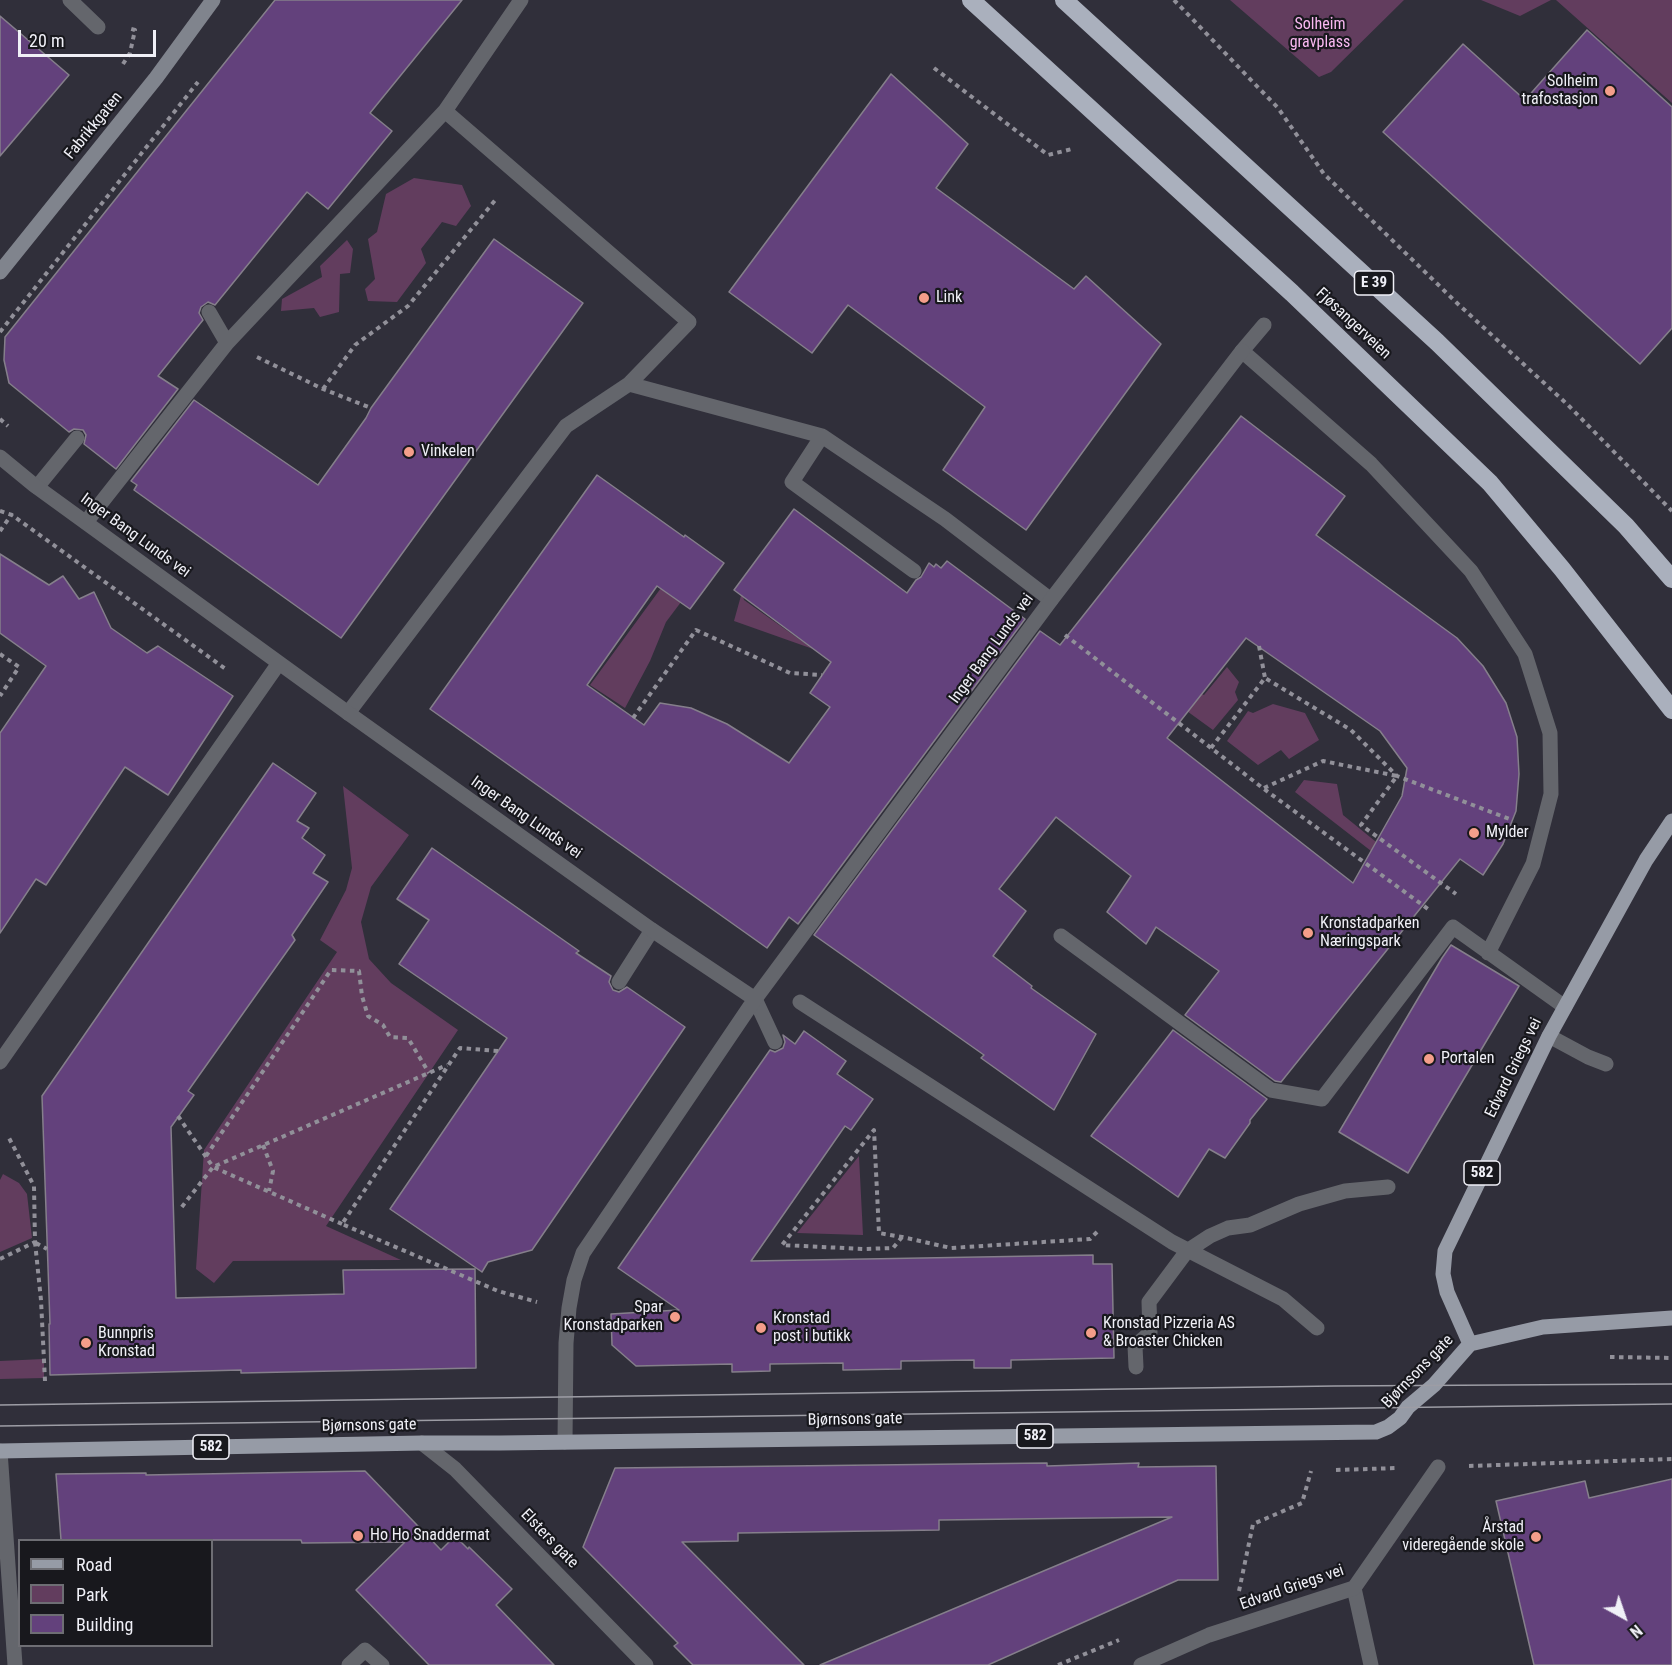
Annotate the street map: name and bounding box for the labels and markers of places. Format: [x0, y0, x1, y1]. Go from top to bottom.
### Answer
place label: Solheim trafostasjon [1522, 72, 1598, 110]
marker: Solheim trafostasjon [1603, 84, 1617, 98]
place label: Link [936, 288, 962, 308]
marker: Link [917, 291, 931, 305]
place label: Vinkelen [421, 442, 475, 462]
marker: Vinkelen [402, 445, 416, 459]
place label: Mylder [1486, 823, 1529, 843]
marker: Mylder [1467, 826, 1481, 840]
place label: Kronstadparken Næringspark [1320, 914, 1420, 952]
marker: Kronstadparken Næringspark [1301, 926, 1315, 940]
place label: Portalen [1441, 1049, 1494, 1069]
marker: Portalen [1422, 1052, 1436, 1066]
place label: Spar Kronstadparken [563, 1298, 663, 1336]
place label: Kronstad post i butikk [773, 1309, 850, 1347]
marker: Spar Kronstadparken [668, 1310, 682, 1324]
place label: Kronstad Pizzeria AS & Broaster Chicken [1103, 1314, 1235, 1352]
marker: Kronstad post i butikk [754, 1321, 768, 1335]
place label: Bunnpris Kronstad [98, 1324, 155, 1362]
marker: Kronstad Pizzeria AS & Broaster Chicken [1084, 1326, 1098, 1340]
marker: Bunnpris Kronstad [79, 1336, 93, 1350]
place label: Årstad videregående skole [1402, 1518, 1524, 1556]
place label: Ho Ho Snaddermat [370, 1526, 490, 1546]
marker: Ho Ho Snaddermat [351, 1529, 365, 1543]
marker: Årstad videregående skole [1529, 1530, 1543, 1544]

